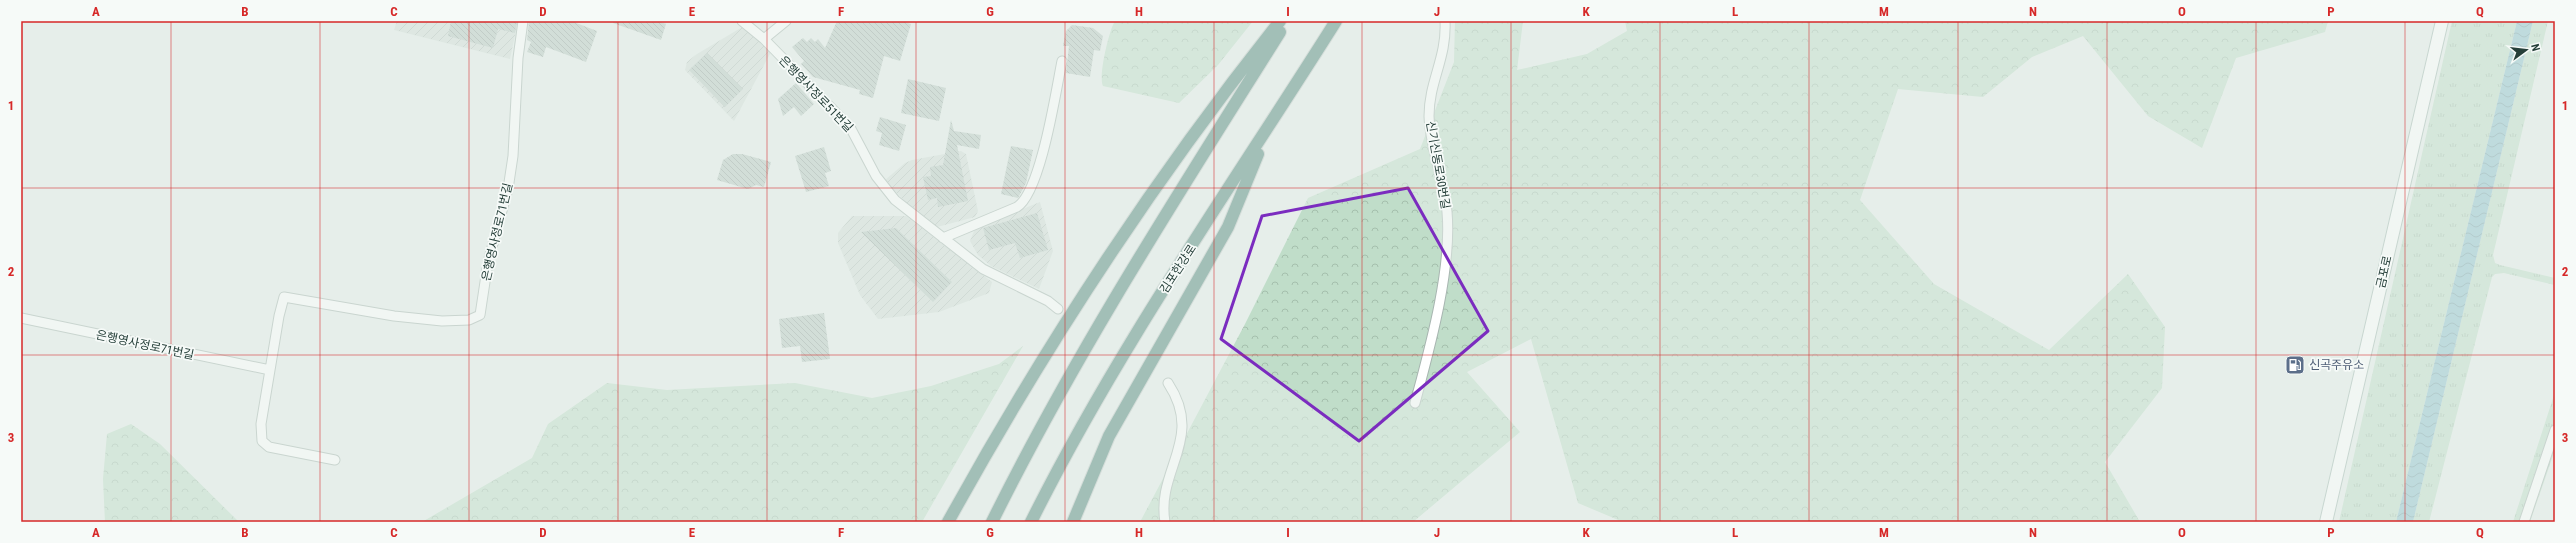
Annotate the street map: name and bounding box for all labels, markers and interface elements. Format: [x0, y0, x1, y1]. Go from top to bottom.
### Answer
text: A [92, 4, 100, 19]
text: B [241, 4, 249, 19]
text: C [390, 4, 398, 19]
text: D [539, 4, 547, 19]
text: E [689, 4, 696, 19]
text: F [838, 4, 844, 19]
text: G [986, 4, 994, 19]
text: H [1135, 4, 1143, 19]
text: I [1286, 4, 1290, 19]
text: J [1434, 4, 1440, 19]
text: K [1582, 4, 1590, 19]
text: L [1732, 4, 1738, 19]
text: M [1879, 4, 1889, 19]
text: N [2029, 4, 2037, 19]
text: O [2178, 4, 2186, 19]
text: P [2327, 4, 2335, 19]
text: Q [2476, 4, 2484, 19]
north arrow [2506, 30, 2546, 70]
text: N [2528, 43, 2542, 53]
street label: 은행영사정로51번길 [776, 53, 856, 135]
text: 1 [8, 98, 14, 113]
text: 1 [2562, 98, 2568, 113]
street label: 신기신동로30번길 [1423, 120, 1453, 210]
street label: 은행영사정로71번길 [479, 182, 515, 282]
street label: 김포한강로 [1157, 242, 1199, 296]
street label: 금포로 [2373, 254, 2395, 290]
text: 2 [8, 264, 15, 279]
text: 2 [2562, 264, 2569, 279]
street label: 은행영사정로71번길 [95, 328, 195, 362]
fuel station icon: 신곡주유소 [2284, 354, 2306, 376]
place label: 신곡주유소 [2309, 358, 2364, 372]
text: 3 [8, 430, 14, 445]
text: 3 [2562, 430, 2568, 445]
text: A [92, 525, 100, 540]
text: B [241, 525, 249, 540]
text: C [390, 525, 398, 540]
text: D [539, 525, 547, 540]
text: E [689, 525, 696, 540]
text: F [838, 525, 844, 540]
text: G [986, 525, 994, 540]
text: H [1135, 525, 1143, 540]
text: I [1286, 525, 1290, 540]
text: J [1434, 525, 1440, 540]
text: K [1582, 525, 1590, 540]
text: L [1732, 525, 1738, 540]
text: M [1879, 525, 1889, 540]
text: N [2029, 525, 2037, 540]
text: O [2178, 525, 2186, 540]
text: P [2327, 525, 2335, 540]
text: Q [2476, 525, 2484, 540]

